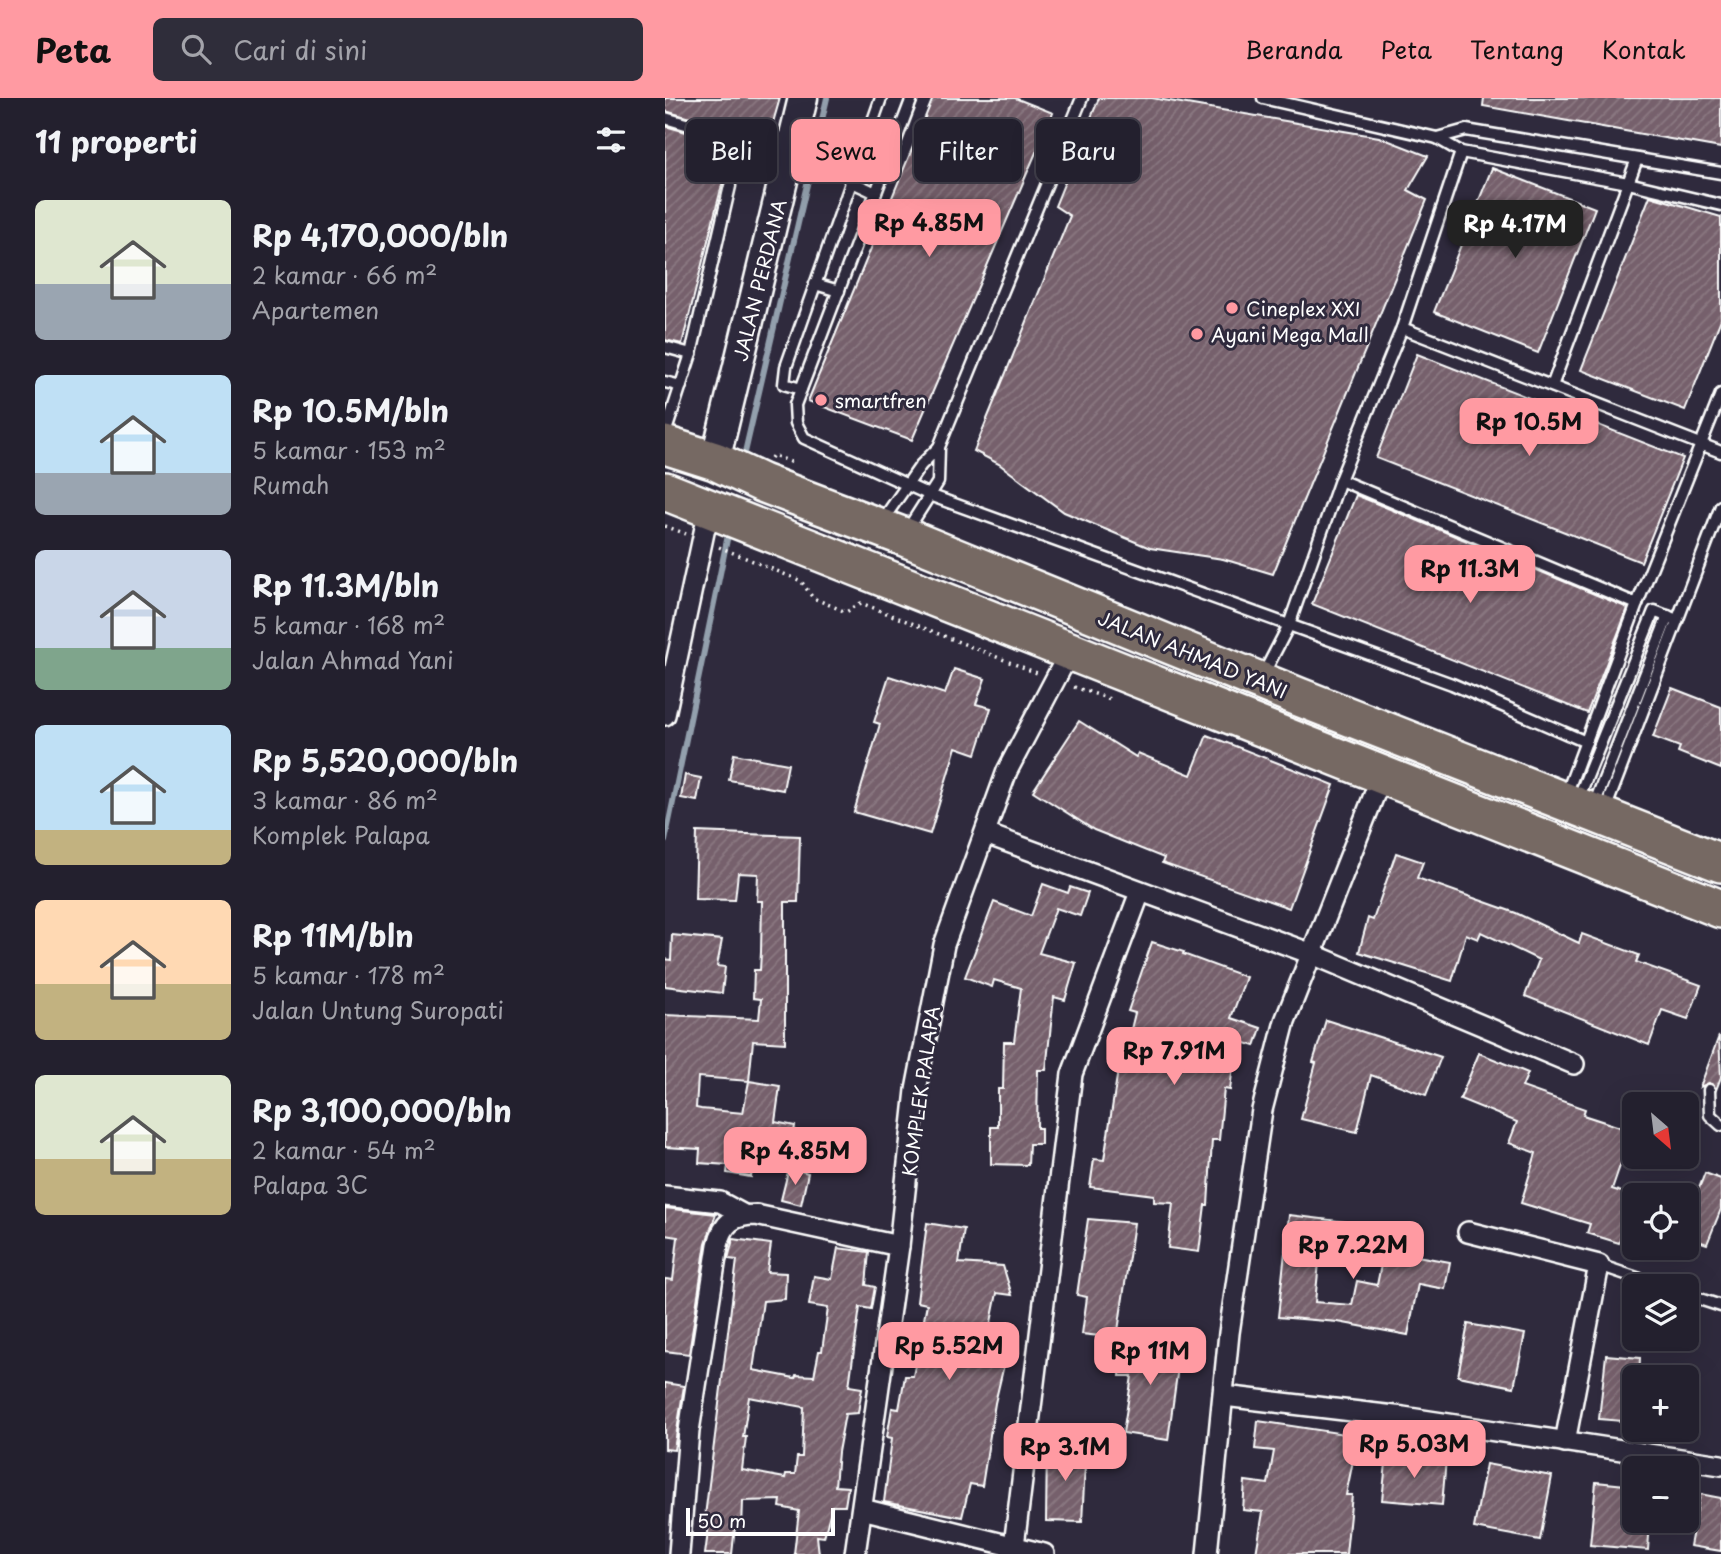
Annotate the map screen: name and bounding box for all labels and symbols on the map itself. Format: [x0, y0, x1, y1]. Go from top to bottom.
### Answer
street label: JALAN PERDANA [725, 196, 793, 364]
pin: Rp 4.85M [857, 200, 1001, 259]
pin: Rp 4.17M [1443, 200, 1587, 260]
place label: Cineplex XXI [1246, 294, 1361, 322]
marker: Cineplex XXI [1224, 300, 1240, 316]
place label: Ayani Mega Mall [1211, 320, 1369, 348]
marker: Ayani Mega Mall [1189, 326, 1205, 342]
place label: smartfren [835, 386, 927, 414]
marker: smartfren [813, 392, 829, 408]
pin: Rp 10.5M [1457, 398, 1601, 458]
pin: Rp 11.3M [1398, 546, 1542, 605]
street label: JALAN AHMAD YANI [1094, 603, 1292, 705]
street label: KOMPLEK PALAPA [894, 1004, 946, 1178]
pin: Rp 7.91M [1102, 1028, 1246, 1087]
north arrow [1622, 1092, 1699, 1169]
pin: Rp 4.85M [723, 1128, 867, 1187]
pin: Rp 7.22M [1281, 1222, 1425, 1281]
pin: Rp 5.52M [877, 1322, 1021, 1382]
pin: Rp 11M [1093, 1328, 1207, 1387]
pin: Rp 5.03M [1342, 1420, 1486, 1480]
pin: Rp 3.1M [1000, 1424, 1130, 1483]
scale bar [686, 1505, 835, 1537]

